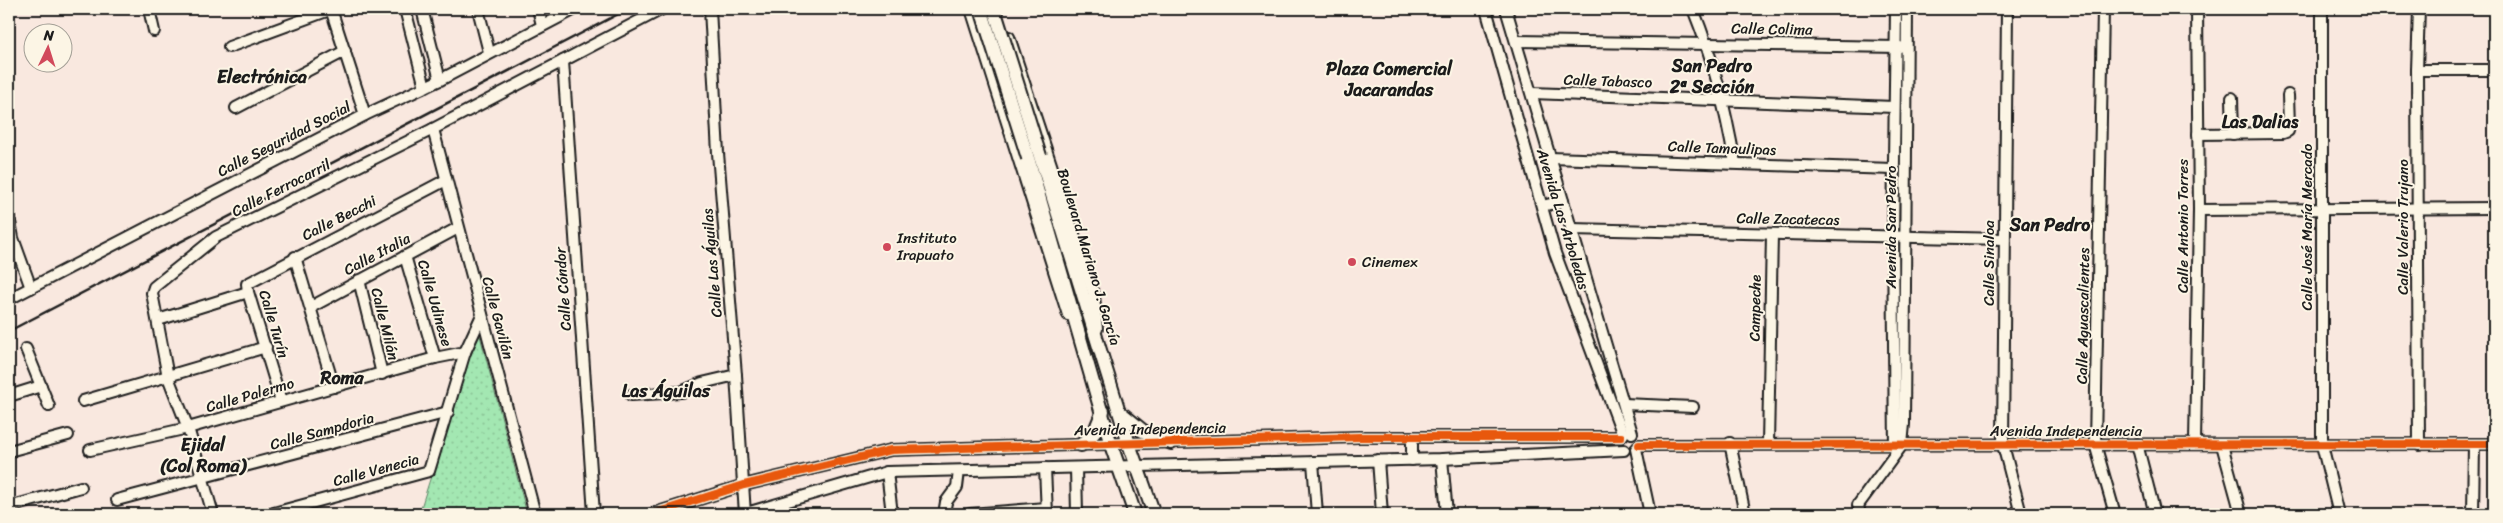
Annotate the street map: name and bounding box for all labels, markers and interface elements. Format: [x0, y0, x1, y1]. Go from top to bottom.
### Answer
street label: Calle Colima [1731, 15, 1813, 43]
north arrow [22, 22, 72, 72]
text: N [42, 23, 55, 48]
district label: San Pedro 2ª Sección [1669, 50, 1754, 103]
district label: Plaza Comercial Jacarandas [1326, 53, 1453, 106]
district label: Electrónica [217, 61, 308, 93]
street label: Calle Tabasco [1563, 66, 1653, 96]
street label: Calle Seguridad Social [212, 94, 356, 184]
district label: Las Dalias [2222, 106, 2299, 138]
street label: Calle Tamaulipas [1667, 133, 1777, 163]
street label: Calle José María Mercado [2294, 143, 2320, 310]
street label: Avenida Las Arboledas [1529, 144, 1597, 293]
street label: Calle Ferrocarril [227, 152, 336, 224]
street label: Calle Antonio Torres [2170, 159, 2196, 293]
street label: Calle Valerio Trujano [2390, 159, 2416, 295]
street label: Boulevard Mariano J. García [1050, 165, 1128, 349]
street label: Avenida San Pedro [1878, 165, 1904, 290]
street label: Calle Becchi [297, 188, 382, 248]
street label: Calle Zacatecas [1736, 205, 1841, 233]
street label: Calle Las Águilas [694, 207, 730, 318]
district label: San Pedro [2009, 209, 2090, 241]
street label: Calle Sinaloa [1976, 220, 2002, 306]
street label: Calle Italia [339, 225, 416, 283]
place label: Instituto Irapuato [896, 225, 957, 268]
marker: Instituto Irapuato [881, 241, 893, 253]
street label: Calle Cóndor [547, 246, 579, 332]
street label: Calle Aguascalientes [2069, 247, 2097, 385]
place label: Cinemex [1362, 249, 1418, 275]
street label: Calle Udinese [410, 256, 460, 350]
marker: Cinemex [1346, 256, 1358, 268]
street label: Calle Gavilán [474, 274, 522, 362]
street label: Campeche [1741, 274, 1769, 342]
street label: Calle Milán [363, 285, 407, 363]
street label: Calle Turín [251, 287, 297, 361]
district label: Roma [320, 362, 364, 394]
street label: Calle Palermo [203, 370, 298, 420]
district label: Las Águilas [622, 375, 711, 407]
street label: Calle Sampdoria [267, 405, 377, 457]
street label: Avenida Independencia [1073, 415, 1227, 443]
street label: Avenida Independencia [1989, 418, 2142, 444]
district label: Ejidal (Col Roma) [160, 429, 248, 482]
street label: Calle Venecia [330, 446, 422, 494]

